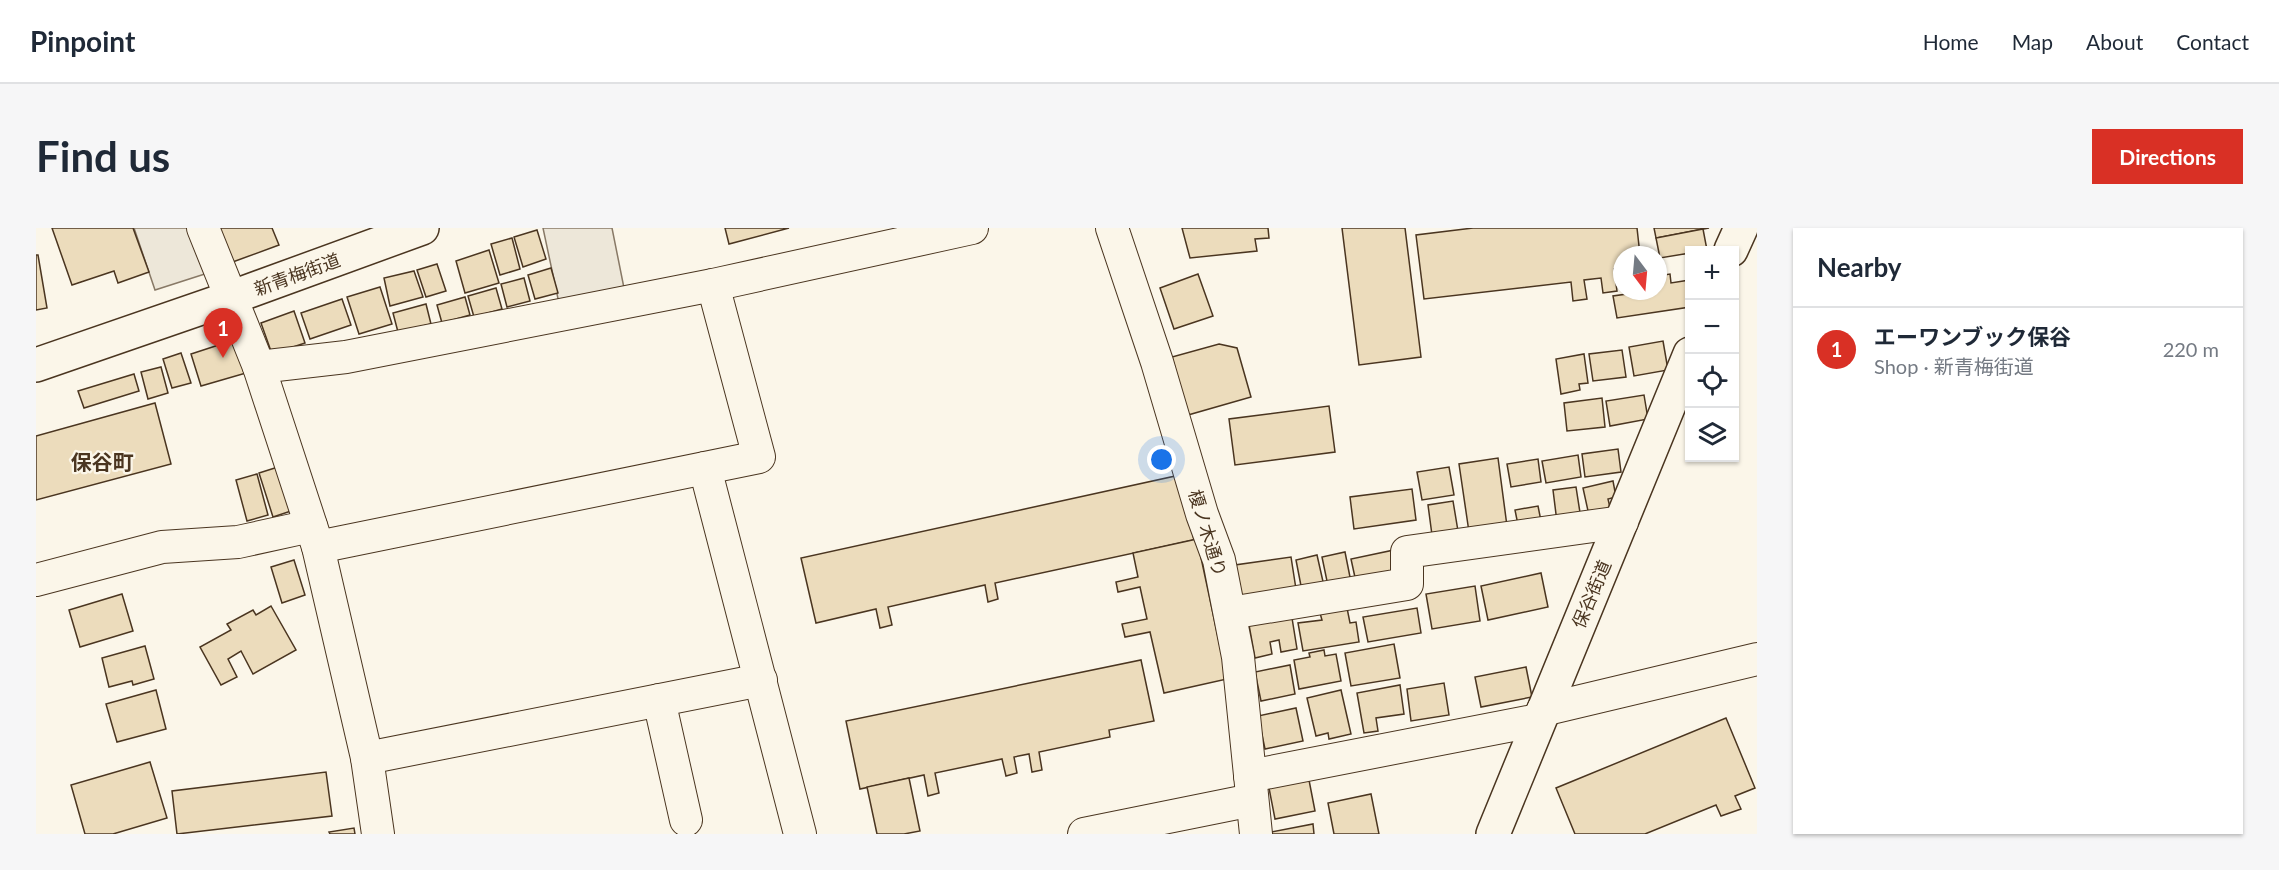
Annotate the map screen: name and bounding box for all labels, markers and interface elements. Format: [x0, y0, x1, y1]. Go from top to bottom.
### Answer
text: Pinpoint [30, 24, 135, 58]
text: Home [1923, 29, 1979, 54]
text: Map [2012, 29, 2053, 54]
text: About [2086, 29, 2143, 54]
text: Contact [2176, 29, 2249, 54]
button: Directions [2092, 129, 2243, 184]
text: Find us [36, 131, 170, 181]
north arrow [1613, 246, 1667, 300]
map controls [1685, 246, 1739, 462]
button: + [1685, 246, 1739, 300]
street label: 新青梅街道 [251, 248, 343, 300]
text: Nearby [1817, 251, 1902, 283]
button: − [1685, 300, 1739, 354]
pin: 1 [204, 308, 243, 358]
text: エーワンブック保谷 [1874, 323, 2071, 350]
text: 1 [1831, 337, 1842, 361]
text: 220 m [2163, 337, 2219, 361]
button: locate [1685, 354, 1739, 408]
text: Shop · 新青梅街道 [1874, 354, 2034, 378]
button: layers [1685, 408, 1739, 462]
your location [1147, 445, 1176, 474]
district label: 保谷町 [71, 449, 134, 474]
street label: 榎ノ木通り [1184, 487, 1232, 579]
street label: 保谷街道 [1567, 557, 1615, 631]

